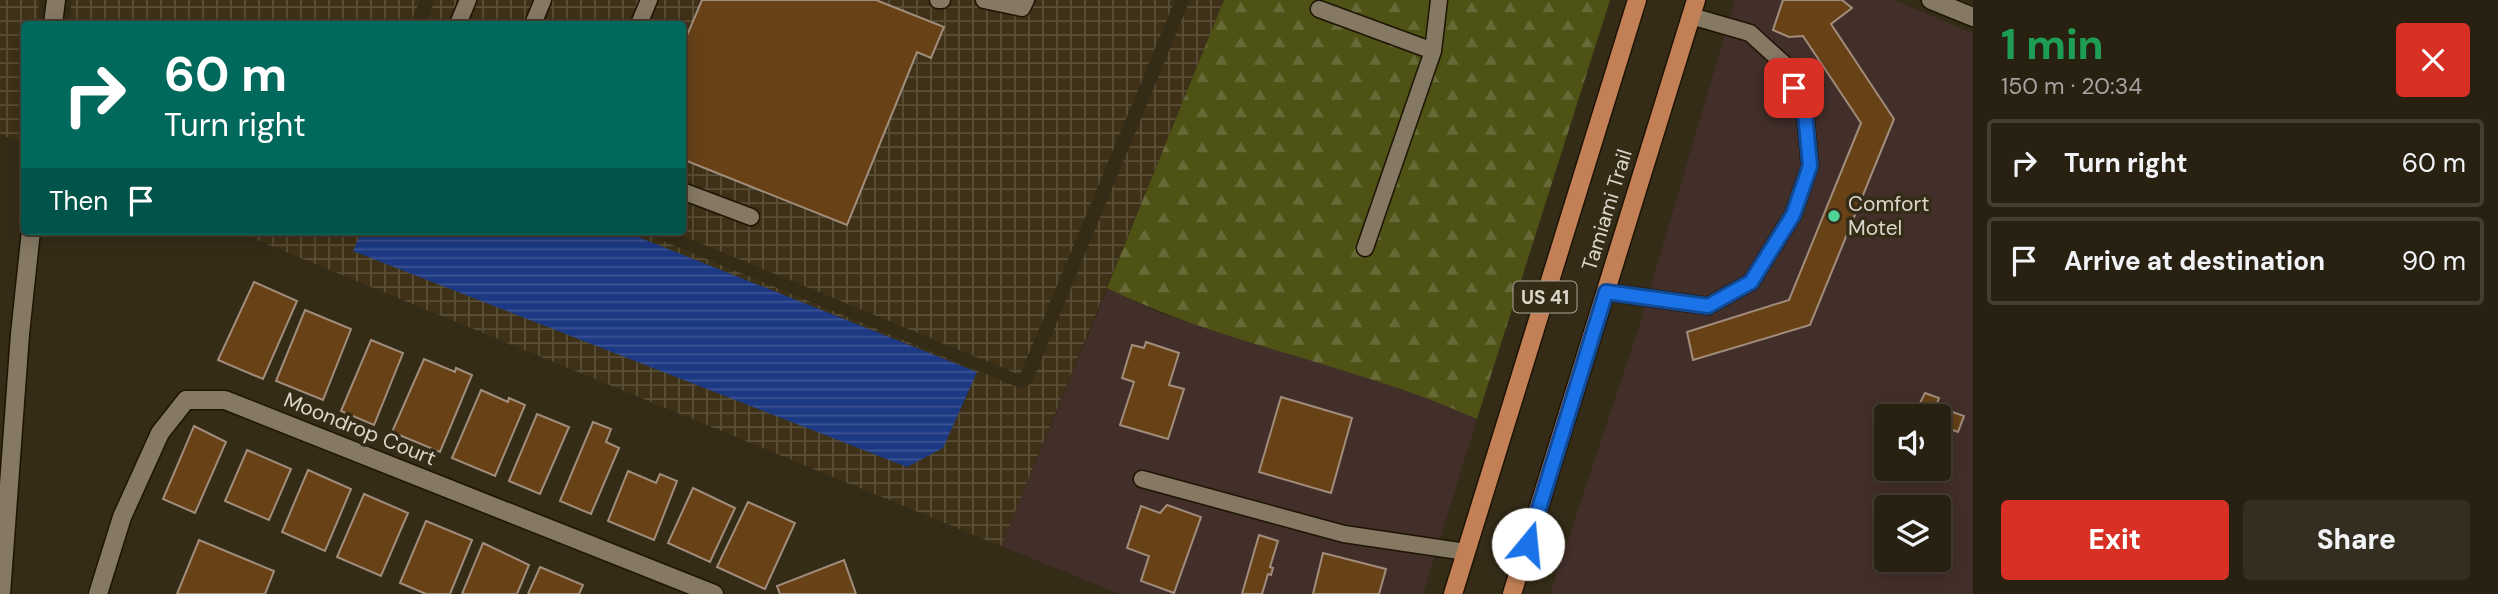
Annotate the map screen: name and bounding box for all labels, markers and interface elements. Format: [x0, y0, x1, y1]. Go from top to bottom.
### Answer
text: 1 min [2001, 17, 2104, 72]
button: close [2396, 23, 2470, 97]
text: 60 m [164, 42, 287, 106]
icon: right [49, 49, 140, 140]
pin [1764, 58, 1824, 118]
icon: arrive [1775, 69, 1813, 107]
text: 150 m · 20:34 [2001, 71, 2142, 101]
text: Turn right [164, 104, 306, 146]
icon: right [2005, 144, 2043, 182]
street label: Tamiami Trail [1575, 146, 1639, 274]
text: Turn right [2064, 146, 2188, 180]
text: 60 m [2402, 146, 2466, 180]
icon: arrive [122, 182, 160, 220]
text: Then [49, 184, 108, 218]
place label: Comfort Motel [1848, 190, 1929, 242]
marker: Comfort Motel [1826, 208, 1842, 224]
icon: arrive [2005, 242, 2043, 280]
text: Arrive at destination [2064, 244, 2325, 278]
text: 90 m [2402, 244, 2466, 278]
road number: US 41 [1514, 282, 1576, 312]
street label: Moondrop Court [280, 386, 440, 472]
map controls [1874, 404, 1951, 572]
button: sound [1874, 404, 1951, 481]
button: layers [1874, 495, 1951, 572]
button: Exit [2001, 500, 2229, 580]
button: Share [2243, 500, 2470, 580]
position arrow [1491, 507, 1565, 581]

